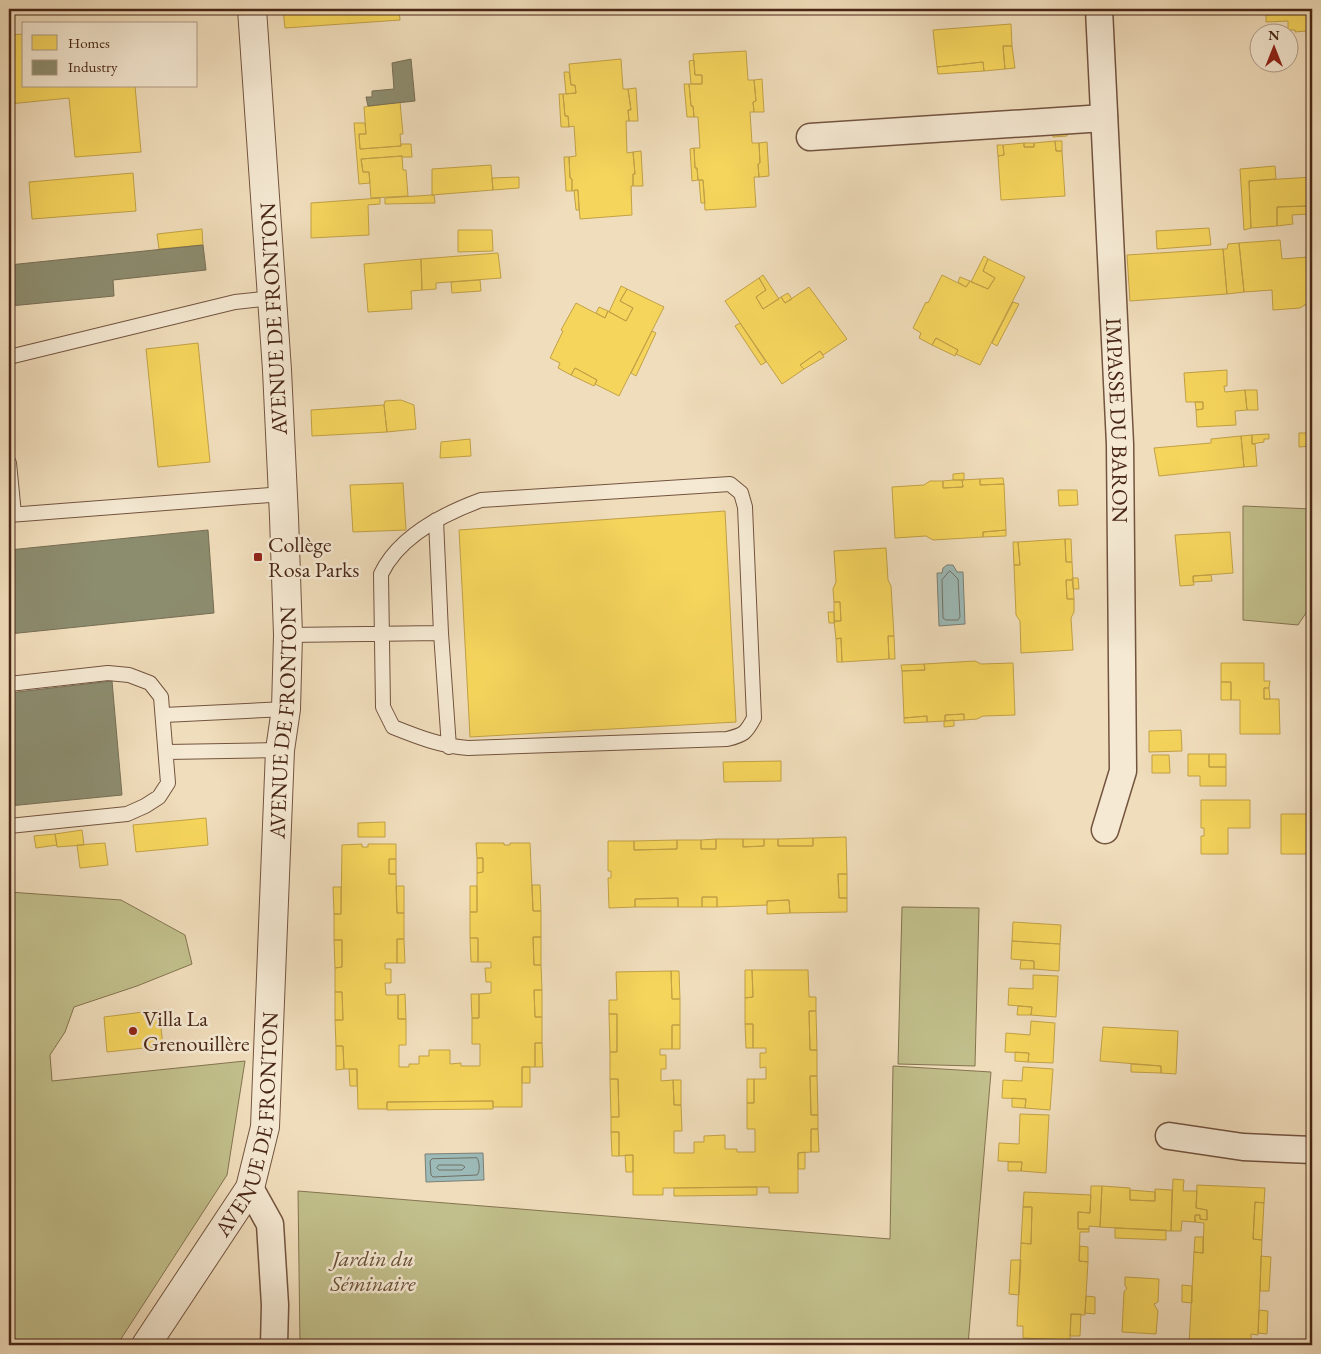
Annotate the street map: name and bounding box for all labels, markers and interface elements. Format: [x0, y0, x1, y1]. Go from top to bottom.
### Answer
legend [22, 22, 198, 88]
north arrow [1248, 22, 1298, 72]
text: N [1268, 26, 1280, 44]
text: Homes [68, 33, 110, 52]
text: Industry [68, 57, 118, 76]
street label: AVENUE DE FRONTON [253, 201, 294, 437]
street label: IMPASSE DU BARON [1099, 317, 1135, 524]
place label: Collège Rosa Parks [268, 530, 359, 584]
marker: Collège Rosa Parks [252, 551, 264, 563]
street label: AVENUE DE FRONTON [262, 605, 303, 840]
place label: Villa La Grenouillère [143, 1004, 250, 1058]
street label: AVENUE DE FRONTON [207, 1011, 285, 1243]
marker: Villa La Grenouillère [127, 1025, 139, 1037]
park label: Jardin du Séminaire [327, 1244, 416, 1298]

